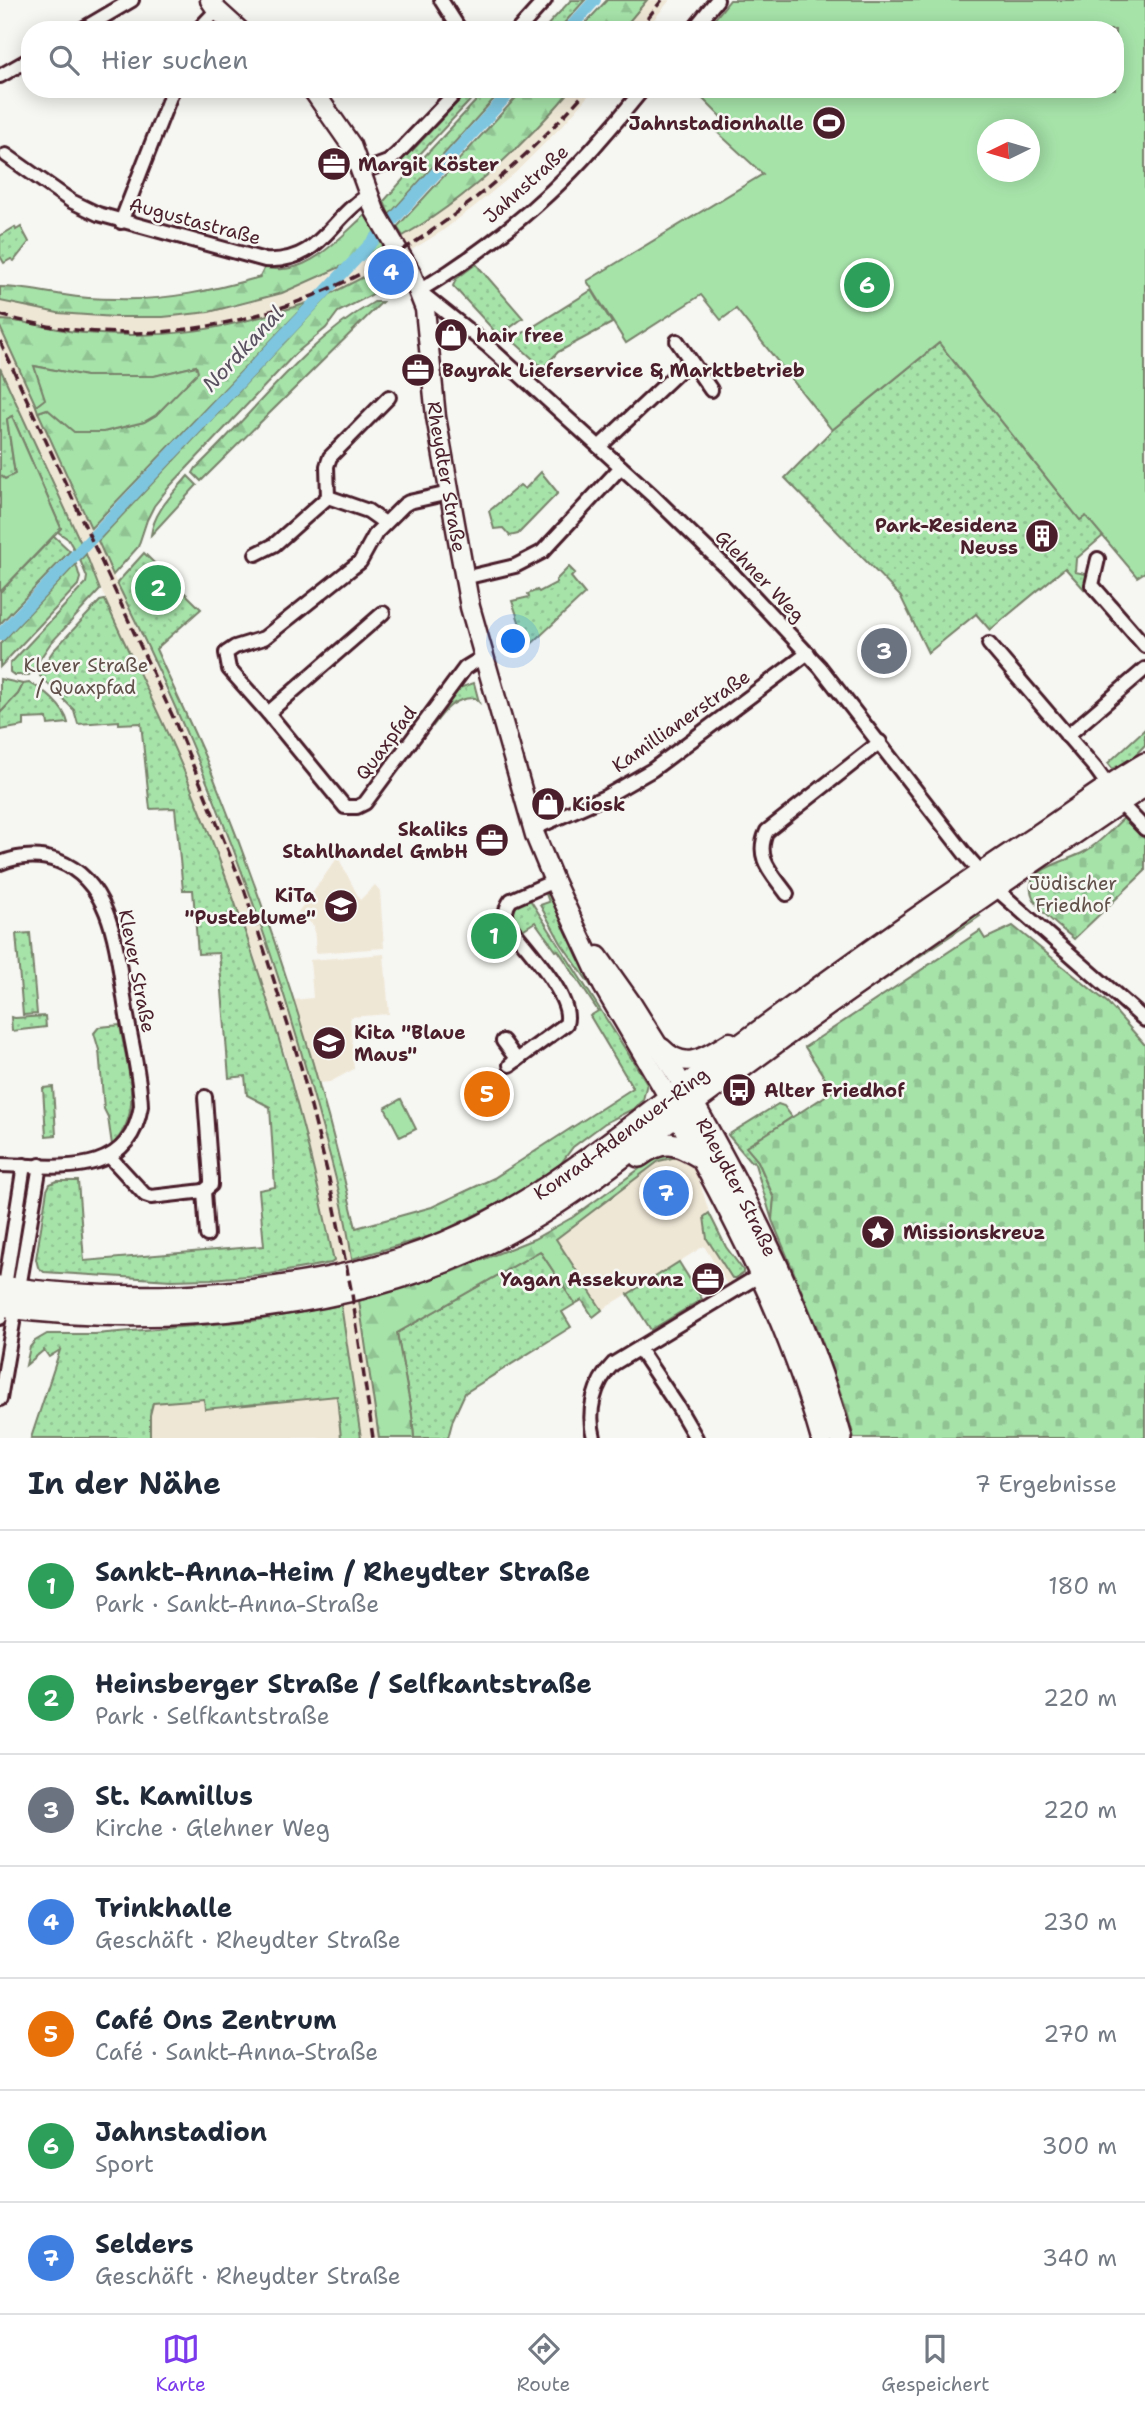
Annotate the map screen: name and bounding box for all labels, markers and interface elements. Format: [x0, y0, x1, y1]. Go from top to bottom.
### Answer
search box [21, 21, 1124, 98]
icon: search [45, 41, 83, 79]
text: Hier suchen [101, 42, 248, 77]
sports icon: Jahnstadionhalle [810, 104, 848, 142]
place label: Jahnstadionhalle [629, 111, 804, 136]
north arrow [977, 119, 1040, 182]
street label: Jahnstraße [478, 139, 574, 229]
office icon: Margit Köster [315, 145, 353, 183]
place label: Margit Köster [358, 152, 499, 177]
street label: Augustastraße [126, 191, 264, 251]
pin: 4 [368, 246, 414, 298]
pin: 6 [844, 259, 890, 311]
water label: Nordkanal [196, 300, 290, 398]
shop icon: hair free [432, 316, 470, 354]
place label: hair free [476, 323, 564, 348]
office icon: Bayrak Lieferservice & Marktbetrieb [399, 351, 437, 389]
place label: Bayrak Lieferservice & Marktbetrieb [442, 358, 805, 383]
street label: Rheydter Straße [422, 400, 472, 554]
place label: Park-Residenz Neuss [875, 513, 1018, 560]
building icon: Park-Residenz Neuss [1023, 517, 1061, 555]
street label: Glehner Weg [710, 524, 810, 628]
pin: 2 [135, 562, 181, 614]
your location [496, 624, 530, 658]
pin: 3 [861, 625, 907, 677]
park label: Klever Straße / Quaxpfad [24, 653, 148, 700]
street label: Kamillianerstraße [607, 664, 755, 778]
street label: Quaxpfad [350, 701, 422, 785]
shop icon: Kiosk [529, 785, 567, 823]
place label: Kiosk [572, 792, 625, 817]
place label: Skaliks Stahlhandel GmbH [282, 817, 468, 864]
office icon: Skaliks Stahlhandel GmbH [473, 821, 511, 859]
park label: Jüdischer Friedhof [1029, 871, 1117, 918]
place label: KiTa "Pusteblume" [185, 883, 316, 930]
school or university icon: KiTa "Pusteblume" [322, 887, 360, 925]
street label: Klever Straße [113, 907, 161, 1035]
pin: 1 [471, 910, 517, 962]
place label: Kita "Blaue Maus" [354, 1020, 466, 1067]
school or university icon: Kita "Blaue Maus" [310, 1024, 348, 1062]
street label: Konrad-Adenauer-Ring [529, 1061, 713, 1205]
pin: 5 [464, 1068, 510, 1120]
bus stop icon: Alter Friedhof [720, 1071, 758, 1109]
place label: Alter Friedhof [764, 1078, 905, 1103]
street label: Rheydter Straße [691, 1113, 783, 1260]
pin: 7 [643, 1167, 689, 1219]
place icon: Missionskreuz [859, 1213, 897, 1251]
place label: Missionskreuz [903, 1220, 1045, 1245]
office icon: Yagan Assekuranz [689, 1260, 727, 1298]
place label: Yagan Assekuranz [500, 1267, 684, 1292]
text: In der Nähe [28, 1463, 221, 1504]
text: 7 Ergebnisse [975, 1469, 1117, 1499]
text: Sankt-Anna-Heim / Rheydter Straße [95, 1554, 590, 1589]
text: 1 [46, 1571, 56, 1601]
text: 180 m [1048, 1571, 1117, 1601]
text: Park · Sankt-Anna-Straße [95, 1589, 379, 1619]
text: Heinsberger Straße / Selfkantstraße [95, 1666, 592, 1701]
text: 2 [43, 1683, 59, 1713]
text: 220 m [1043, 1683, 1117, 1713]
text: Park · Selfkantstraße [95, 1701, 330, 1731]
text: St. Kamillus [95, 1778, 253, 1813]
text: 3 [43, 1795, 59, 1825]
text: 220 m [1043, 1795, 1117, 1825]
text: Kirche · Glehner Weg [95, 1813, 330, 1843]
text: Trinkhalle [95, 1890, 232, 1925]
text: 4 [43, 1907, 59, 1937]
text: 230 m [1043, 1907, 1117, 1937]
text: Geschäft · Rheydter Straße [95, 1925, 401, 1955]
text: Café Ons Zentrum [95, 2002, 337, 2037]
text: 5 [44, 2019, 58, 2049]
text: 270 m [1043, 2019, 1117, 2049]
text: Café · Sankt-Anna-Straße [95, 2037, 378, 2067]
text: Jahnstadion [95, 2114, 267, 2149]
text: 6 [43, 2131, 59, 2161]
text: 300 m [1042, 2131, 1117, 2161]
text: Sport [95, 2149, 154, 2179]
text: Selders [95, 2226, 194, 2261]
text: 7 [43, 2243, 59, 2273]
text: 340 m [1042, 2243, 1117, 2273]
text: Geschäft · Rheydter Straße [95, 2261, 401, 2291]
tab: Karte [156, 2330, 206, 2397]
tab: Route [517, 2330, 570, 2397]
tab: Gespeichert [881, 2330, 989, 2397]

